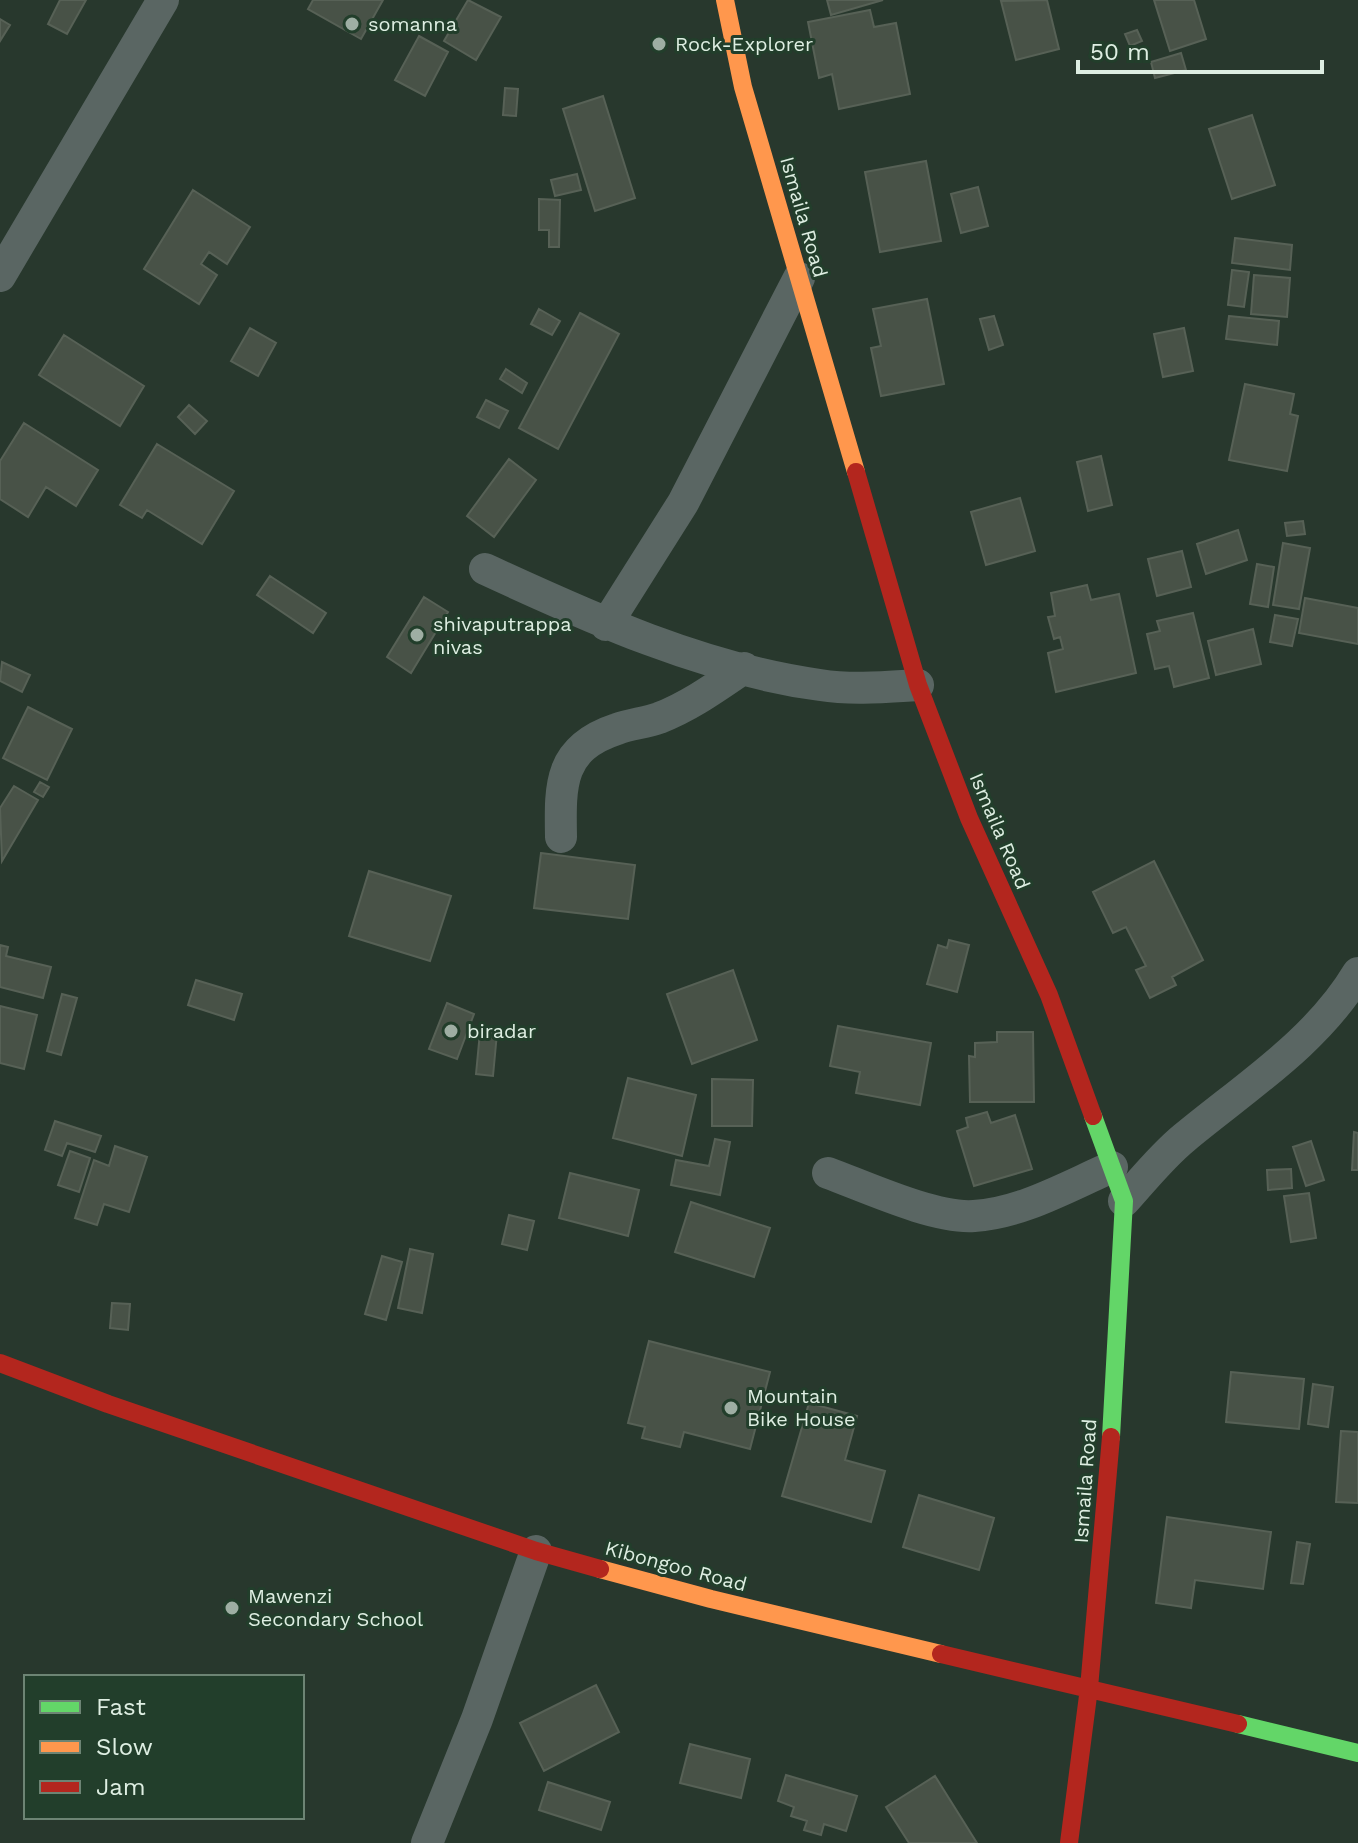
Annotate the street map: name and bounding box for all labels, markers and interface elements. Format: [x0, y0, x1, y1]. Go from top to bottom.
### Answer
place label: somanna [368, 12, 457, 36]
marker: somanna [343, 15, 361, 33]
scale bar [1078, 24, 1322, 74]
place label: Rock-Explorer [675, 32, 813, 56]
marker: Rock-Explorer [650, 35, 668, 53]
text: 50 m [1090, 38, 1150, 66]
street label: Ismaila Road [775, 154, 833, 280]
place label: shivaputrappa nivas [433, 612, 572, 659]
marker: shivaputrappa nivas [408, 626, 426, 644]
street label: Ismaila Road [965, 769, 1035, 893]
place label: biradar [467, 1019, 536, 1043]
marker: biradar [442, 1022, 460, 1040]
place label: Mountain Bike House [747, 1384, 856, 1431]
marker: Mountain Bike House [722, 1399, 740, 1417]
street label: Ismaila Road [1069, 1418, 1101, 1544]
street label: Kibongoo Road [603, 1536, 749, 1596]
place label: Mawenzi Secondary School [248, 1584, 423, 1631]
marker: Mawenzi Secondary School [223, 1599, 241, 1617]
legend [24, 1675, 304, 1819]
text: Fast [96, 1693, 146, 1721]
text: Slow [96, 1733, 153, 1761]
text: Jam [96, 1773, 146, 1801]

